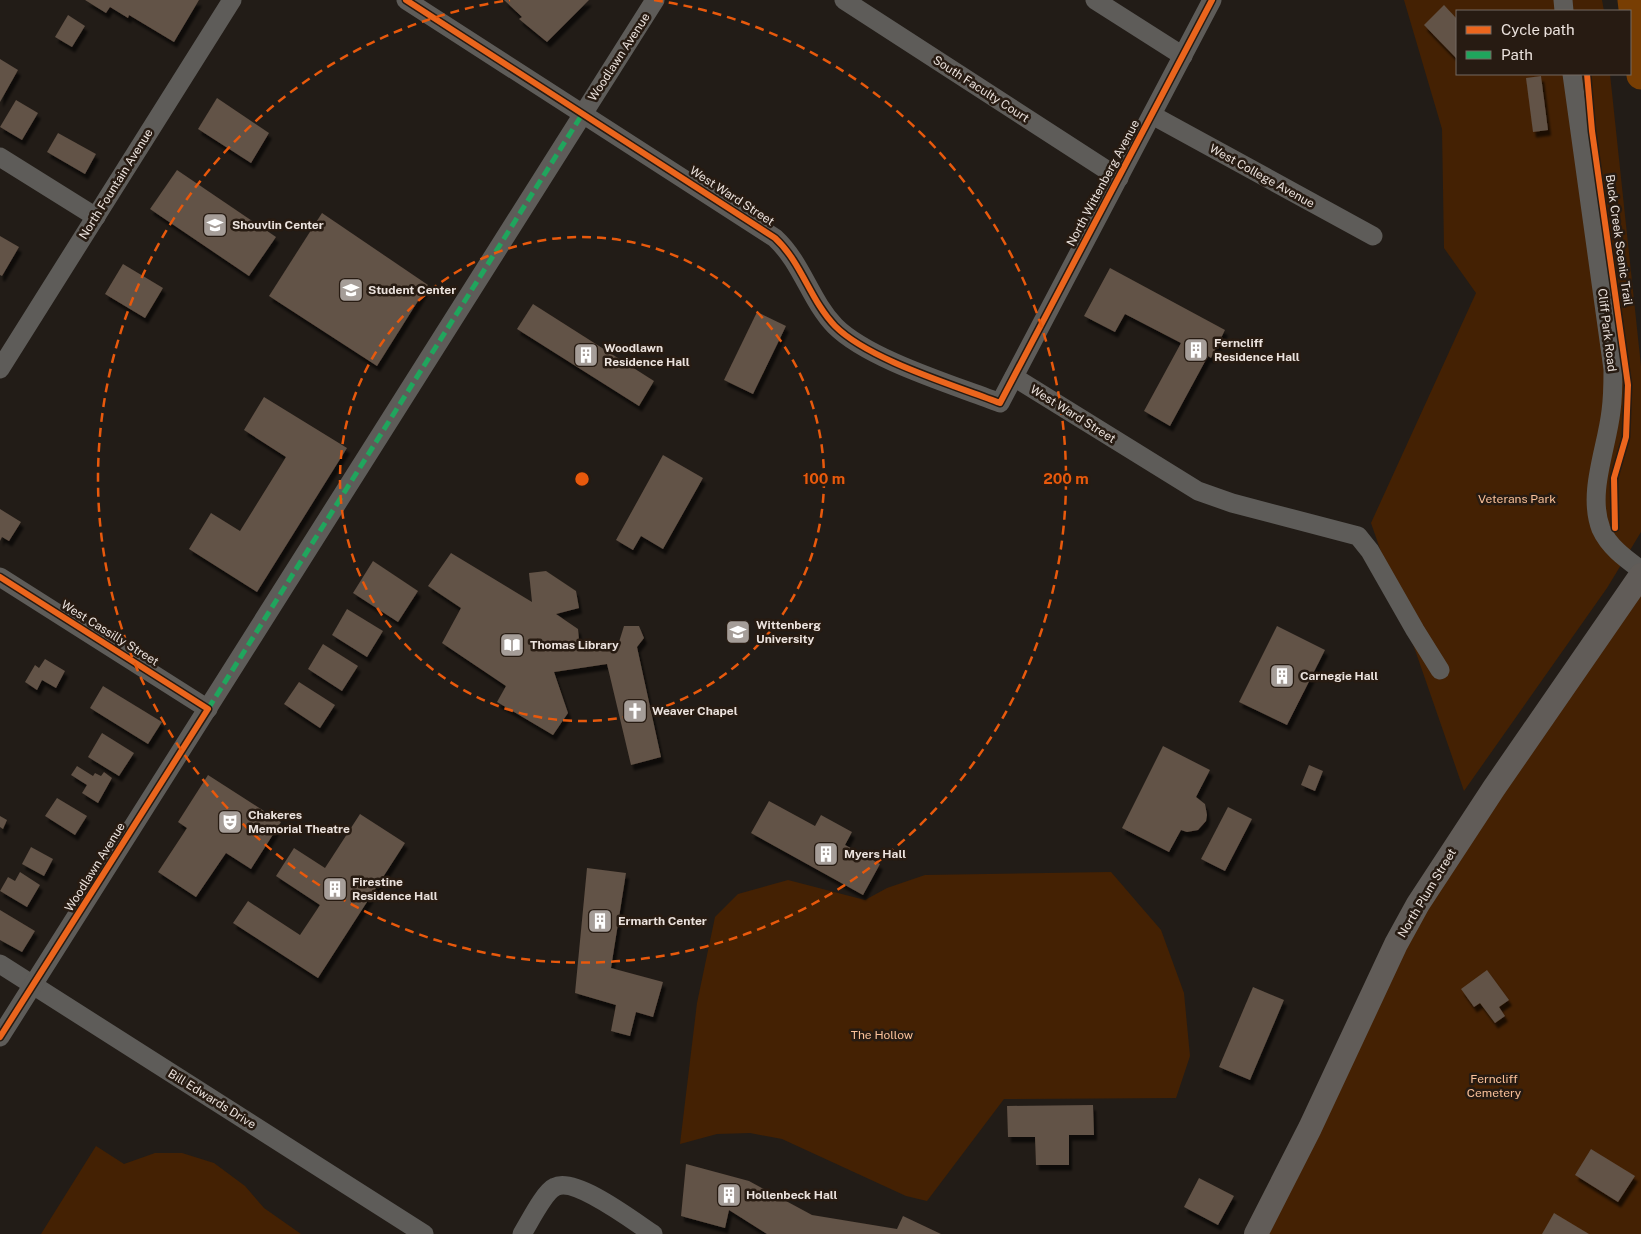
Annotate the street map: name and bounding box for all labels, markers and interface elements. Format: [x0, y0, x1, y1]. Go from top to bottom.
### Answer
street label: Woodlawn Avenue [585, 10, 653, 104]
legend [1456, 10, 1631, 75]
text: Cycle path [1501, 21, 1575, 38]
text: Path [1501, 46, 1533, 63]
street label: South Faculty Court [930, 53, 1032, 126]
street label: North Wittenberg Avenue [1064, 117, 1142, 249]
street label: North Fountain Avenue [76, 126, 156, 242]
street label: West College Avenue [1207, 141, 1317, 211]
street label: West Ward Street [687, 163, 777, 229]
street label: Buck Creek Scenic Trail [1603, 174, 1635, 307]
school or university icon: Shouvlin Center [202, 212, 228, 238]
place label: Shouvlin Center [232, 218, 324, 232]
school or university icon: Student Center [338, 277, 364, 303]
place label: Student Center [368, 283, 456, 297]
street label: Cliff Park Road [1595, 288, 1619, 372]
place label: Ferncliff Residence Hall [1214, 336, 1300, 364]
building icon: Ferncliff Residence Hall [1183, 337, 1209, 363]
place label: Woodlawn Residence Hall [604, 341, 690, 369]
building icon: Woodlawn Residence Hall [573, 342, 599, 368]
street label: West Ward Street [1028, 382, 1119, 446]
centre of rings [573, 470, 591, 488]
text: 100 m [803, 470, 845, 487]
text: 200 m [1043, 470, 1089, 487]
park label: Veterans Park [1478, 492, 1556, 506]
street label: West Cassilly Street [59, 597, 162, 669]
place label: Wittenberg University [756, 618, 821, 646]
school or university icon: Wittenberg University [725, 619, 751, 645]
library icon: Thomas Library [499, 632, 525, 658]
place label: Thomas Library [530, 638, 619, 652]
building icon: Carnegie Hall [1269, 663, 1295, 689]
place label: Carnegie Hall [1300, 669, 1378, 683]
church icon: Weaver Chapel [622, 698, 648, 724]
place label: Weaver Chapel [652, 704, 738, 718]
place label: Chakeres Memorial Theatre [248, 808, 350, 836]
theatre icon: Chakeres Memorial Theatre [217, 809, 243, 835]
street label: Woodlawn Avenue [62, 820, 128, 914]
building icon: Myers Hall [813, 841, 839, 867]
street label: North Plum Street [1395, 846, 1459, 940]
place label: Myers Hall [844, 847, 906, 861]
place label: Firestine Residence Hall [352, 875, 438, 903]
building icon: Firestine Residence Hall [322, 876, 348, 902]
building icon: Ermarth Center [587, 908, 613, 934]
place label: Ermarth Center [618, 914, 707, 928]
park label: The Hollow [851, 1028, 914, 1042]
street label: Bill Edwards Drive [166, 1066, 259, 1132]
park label: Ferncliff Cemetery [1467, 1072, 1522, 1100]
building icon: Hollenbeck Hall [716, 1182, 742, 1208]
place label: Hollenbeck Hall [746, 1188, 838, 1202]

